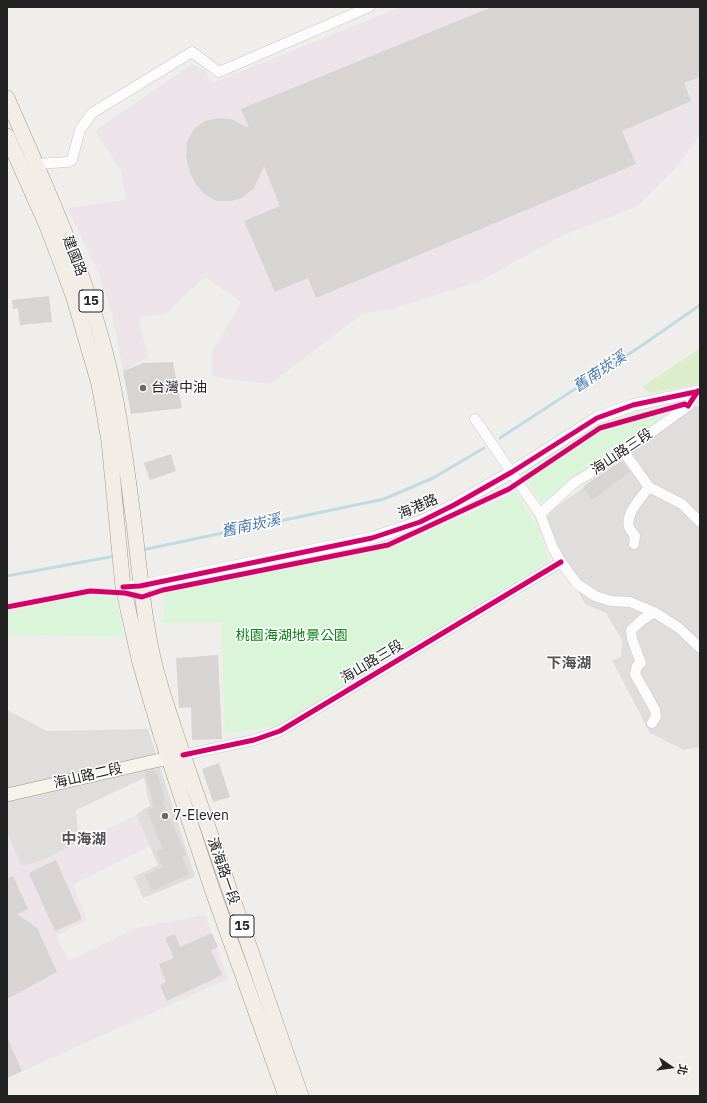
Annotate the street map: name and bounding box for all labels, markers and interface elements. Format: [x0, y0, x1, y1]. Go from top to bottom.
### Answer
street label: 建國路 [59, 233, 89, 279]
road number: 15 [79, 290, 103, 312]
water label: 舊南崁溪 [570, 348, 630, 396]
place label: 台灣中油 [151, 380, 207, 396]
marker: 台灣中油 [138, 383, 148, 393]
street label: 海山路三段 [588, 425, 656, 479]
street label: 海港路 [395, 491, 441, 523]
water label: 舊南崁溪 [220, 511, 282, 541]
park label: 桃園海湖地景公園 [236, 628, 348, 644]
street label: 海山路三段 [338, 637, 406, 687]
district label: 下海湖 [547, 655, 591, 673]
street label: 海山路二段 [52, 760, 124, 792]
place label: 7-Eleven [173, 808, 229, 824]
marker: 7-Eleven [160, 811, 170, 821]
district label: 中海湖 [62, 831, 106, 849]
street label: 濱海路一段 [204, 835, 242, 907]
road number: 15 [230, 915, 254, 937]
north arrow [651, 1047, 691, 1087]
text: 北 [675, 1063, 691, 1077]

